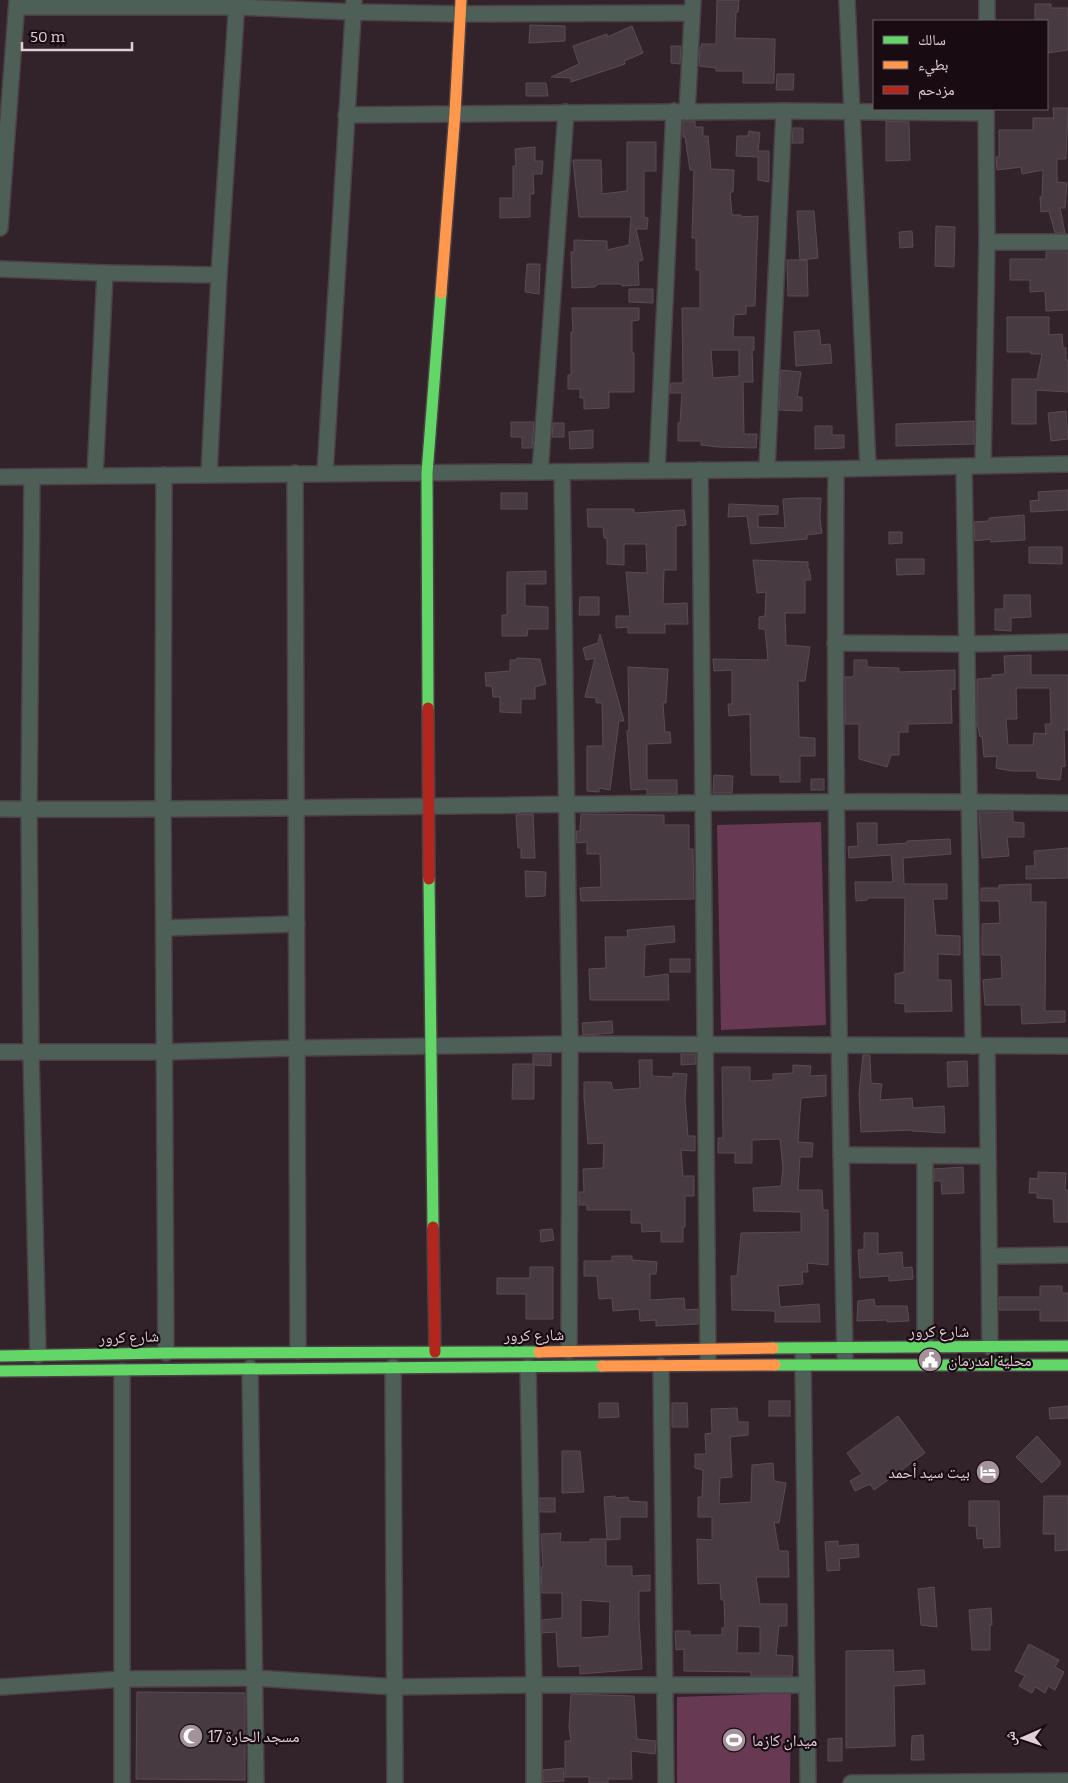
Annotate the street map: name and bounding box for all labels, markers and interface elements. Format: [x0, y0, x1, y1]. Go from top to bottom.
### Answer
scale bar [22, 20, 132, 52]
legend [873, 20, 1048, 110]
text: 50 m [30, 28, 66, 46]
text: سالك [918, 31, 946, 49]
text: بطيء [918, 56, 948, 77]
text: مزدحم [918, 81, 955, 100]
street label: شارع كرور [908, 1322, 969, 1342]
street label: شارع كرور [503, 1325, 564, 1346]
street label: شارع كرور [97, 1326, 160, 1349]
public building icon: محلية امدرمان [917, 1347, 943, 1373]
place label: محلية امدرمان [948, 1351, 1032, 1371]
hotel icon: بيت سيد أحمد [975, 1459, 1001, 1485]
place label: بيت سيد أحمد [888, 1463, 970, 1482]
north arrow [998, 1713, 1048, 1763]
mosque icon: مسجد الحارة 17 [178, 1723, 204, 1749]
place label: مسجد الحارة 17 [208, 1727, 300, 1746]
sports icon: ميدان كازما [721, 1727, 747, 1753]
place label: ميدان كازما [752, 1731, 817, 1751]
text: ش [1002, 1731, 1019, 1746]

